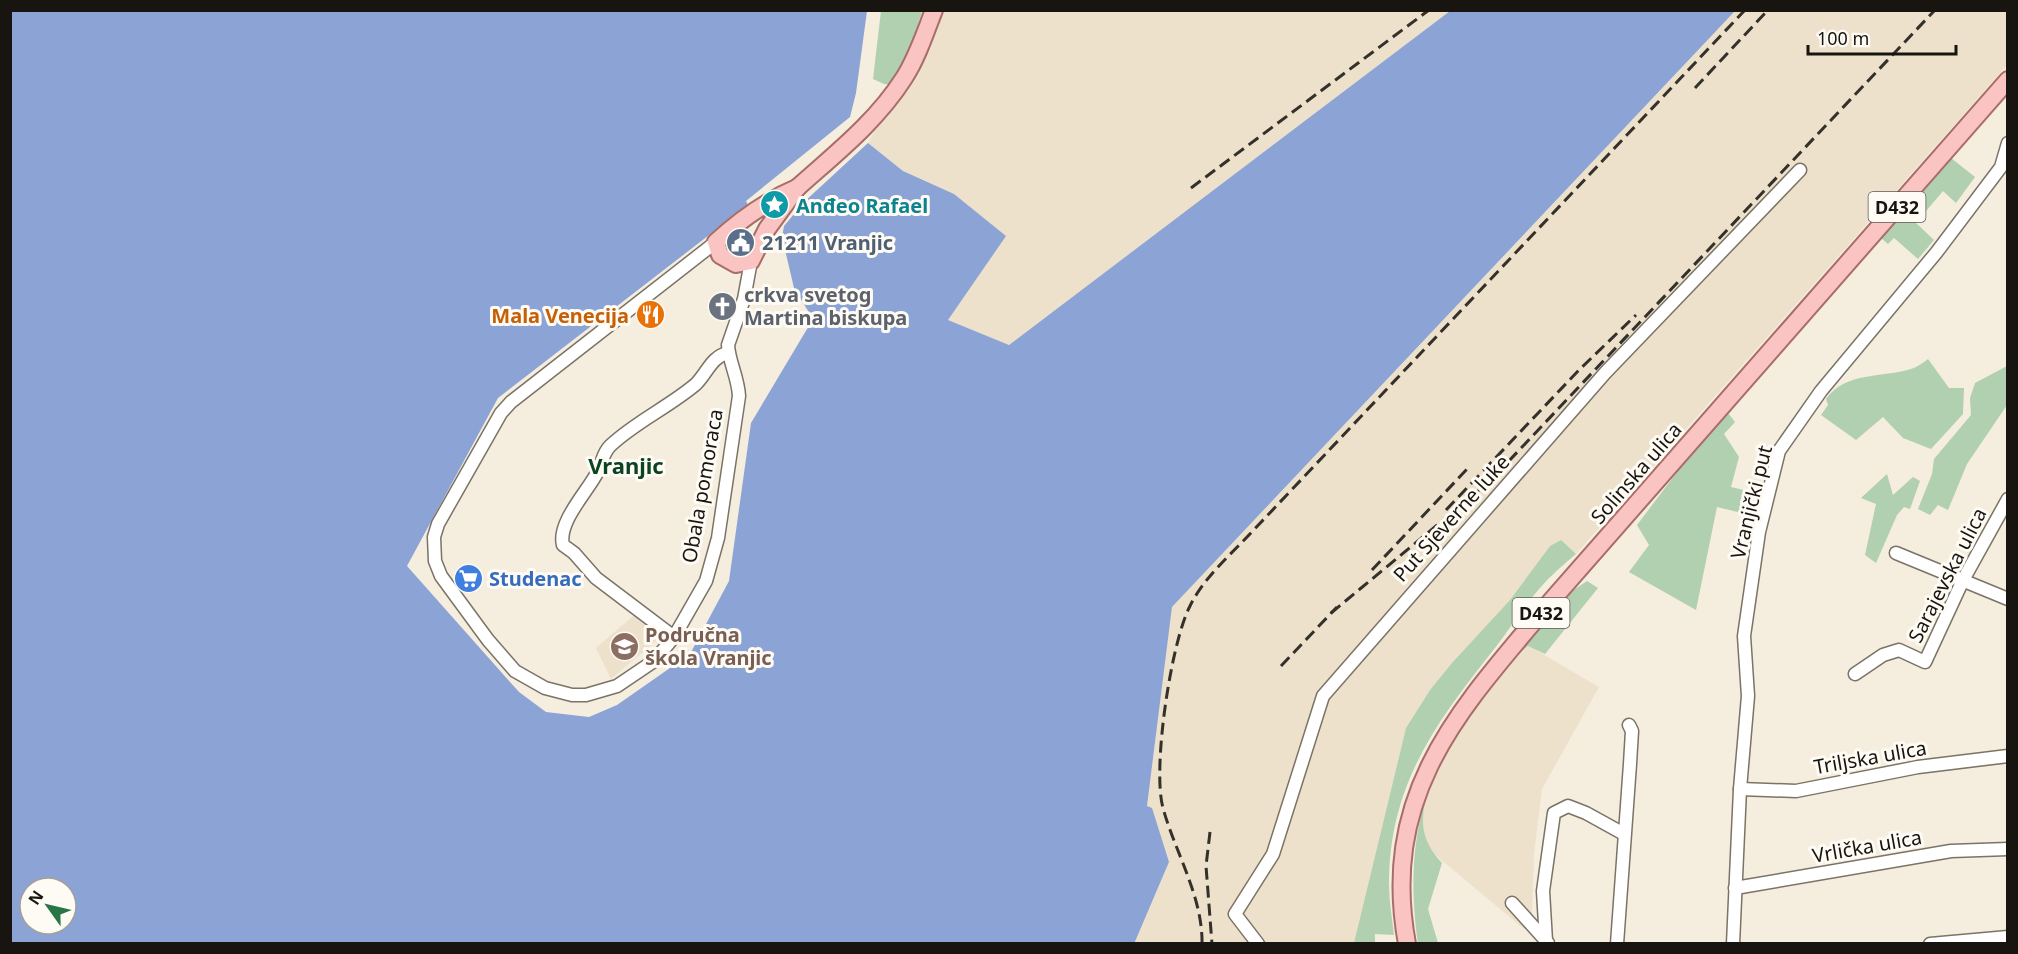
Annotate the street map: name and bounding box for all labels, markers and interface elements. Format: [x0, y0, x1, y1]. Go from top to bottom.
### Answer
scale bar [1808, 18, 1956, 56]
text: 100 m [1817, 26, 1869, 50]
place icon: Anđeo Rafael [759, 189, 791, 221]
place label: Anđeo Rafael [796, 192, 928, 219]
road number: D432 [1868, 192, 1926, 222]
public building icon: 21211 Vranjic [725, 226, 757, 258]
place label: 21211 Vranjic [762, 229, 893, 256]
place label: crkva svetog Martina biskupa [744, 281, 907, 331]
church icon: crkva svetog Martina biskupa [707, 290, 739, 322]
restaurant icon: Mala Venecija [634, 299, 666, 331]
place label: Mala Venecija [491, 302, 629, 329]
street label: Obala pomoraca [675, 407, 729, 565]
street label: Solinska ulica [1584, 417, 1688, 529]
street label: Vranjički put [1724, 442, 1778, 562]
street label: Put Sjeverne luke [1387, 449, 1515, 587]
district label: Vranjic [588, 450, 664, 480]
street label: Sarajevska ulica [1901, 503, 1993, 647]
supermarket icon: Studenac [452, 562, 484, 594]
place label: Studenac [489, 565, 582, 592]
road number: D432 [1512, 598, 1570, 628]
place label: Područna škola Vranjic [645, 621, 772, 671]
school or university icon: Područna škola Vranjic [608, 630, 640, 662]
street label: Triljska ulica [1811, 734, 1929, 780]
street label: Vrlička ulica [1810, 823, 1924, 869]
north arrow [18, 876, 78, 936]
text: N [23, 886, 48, 909]

